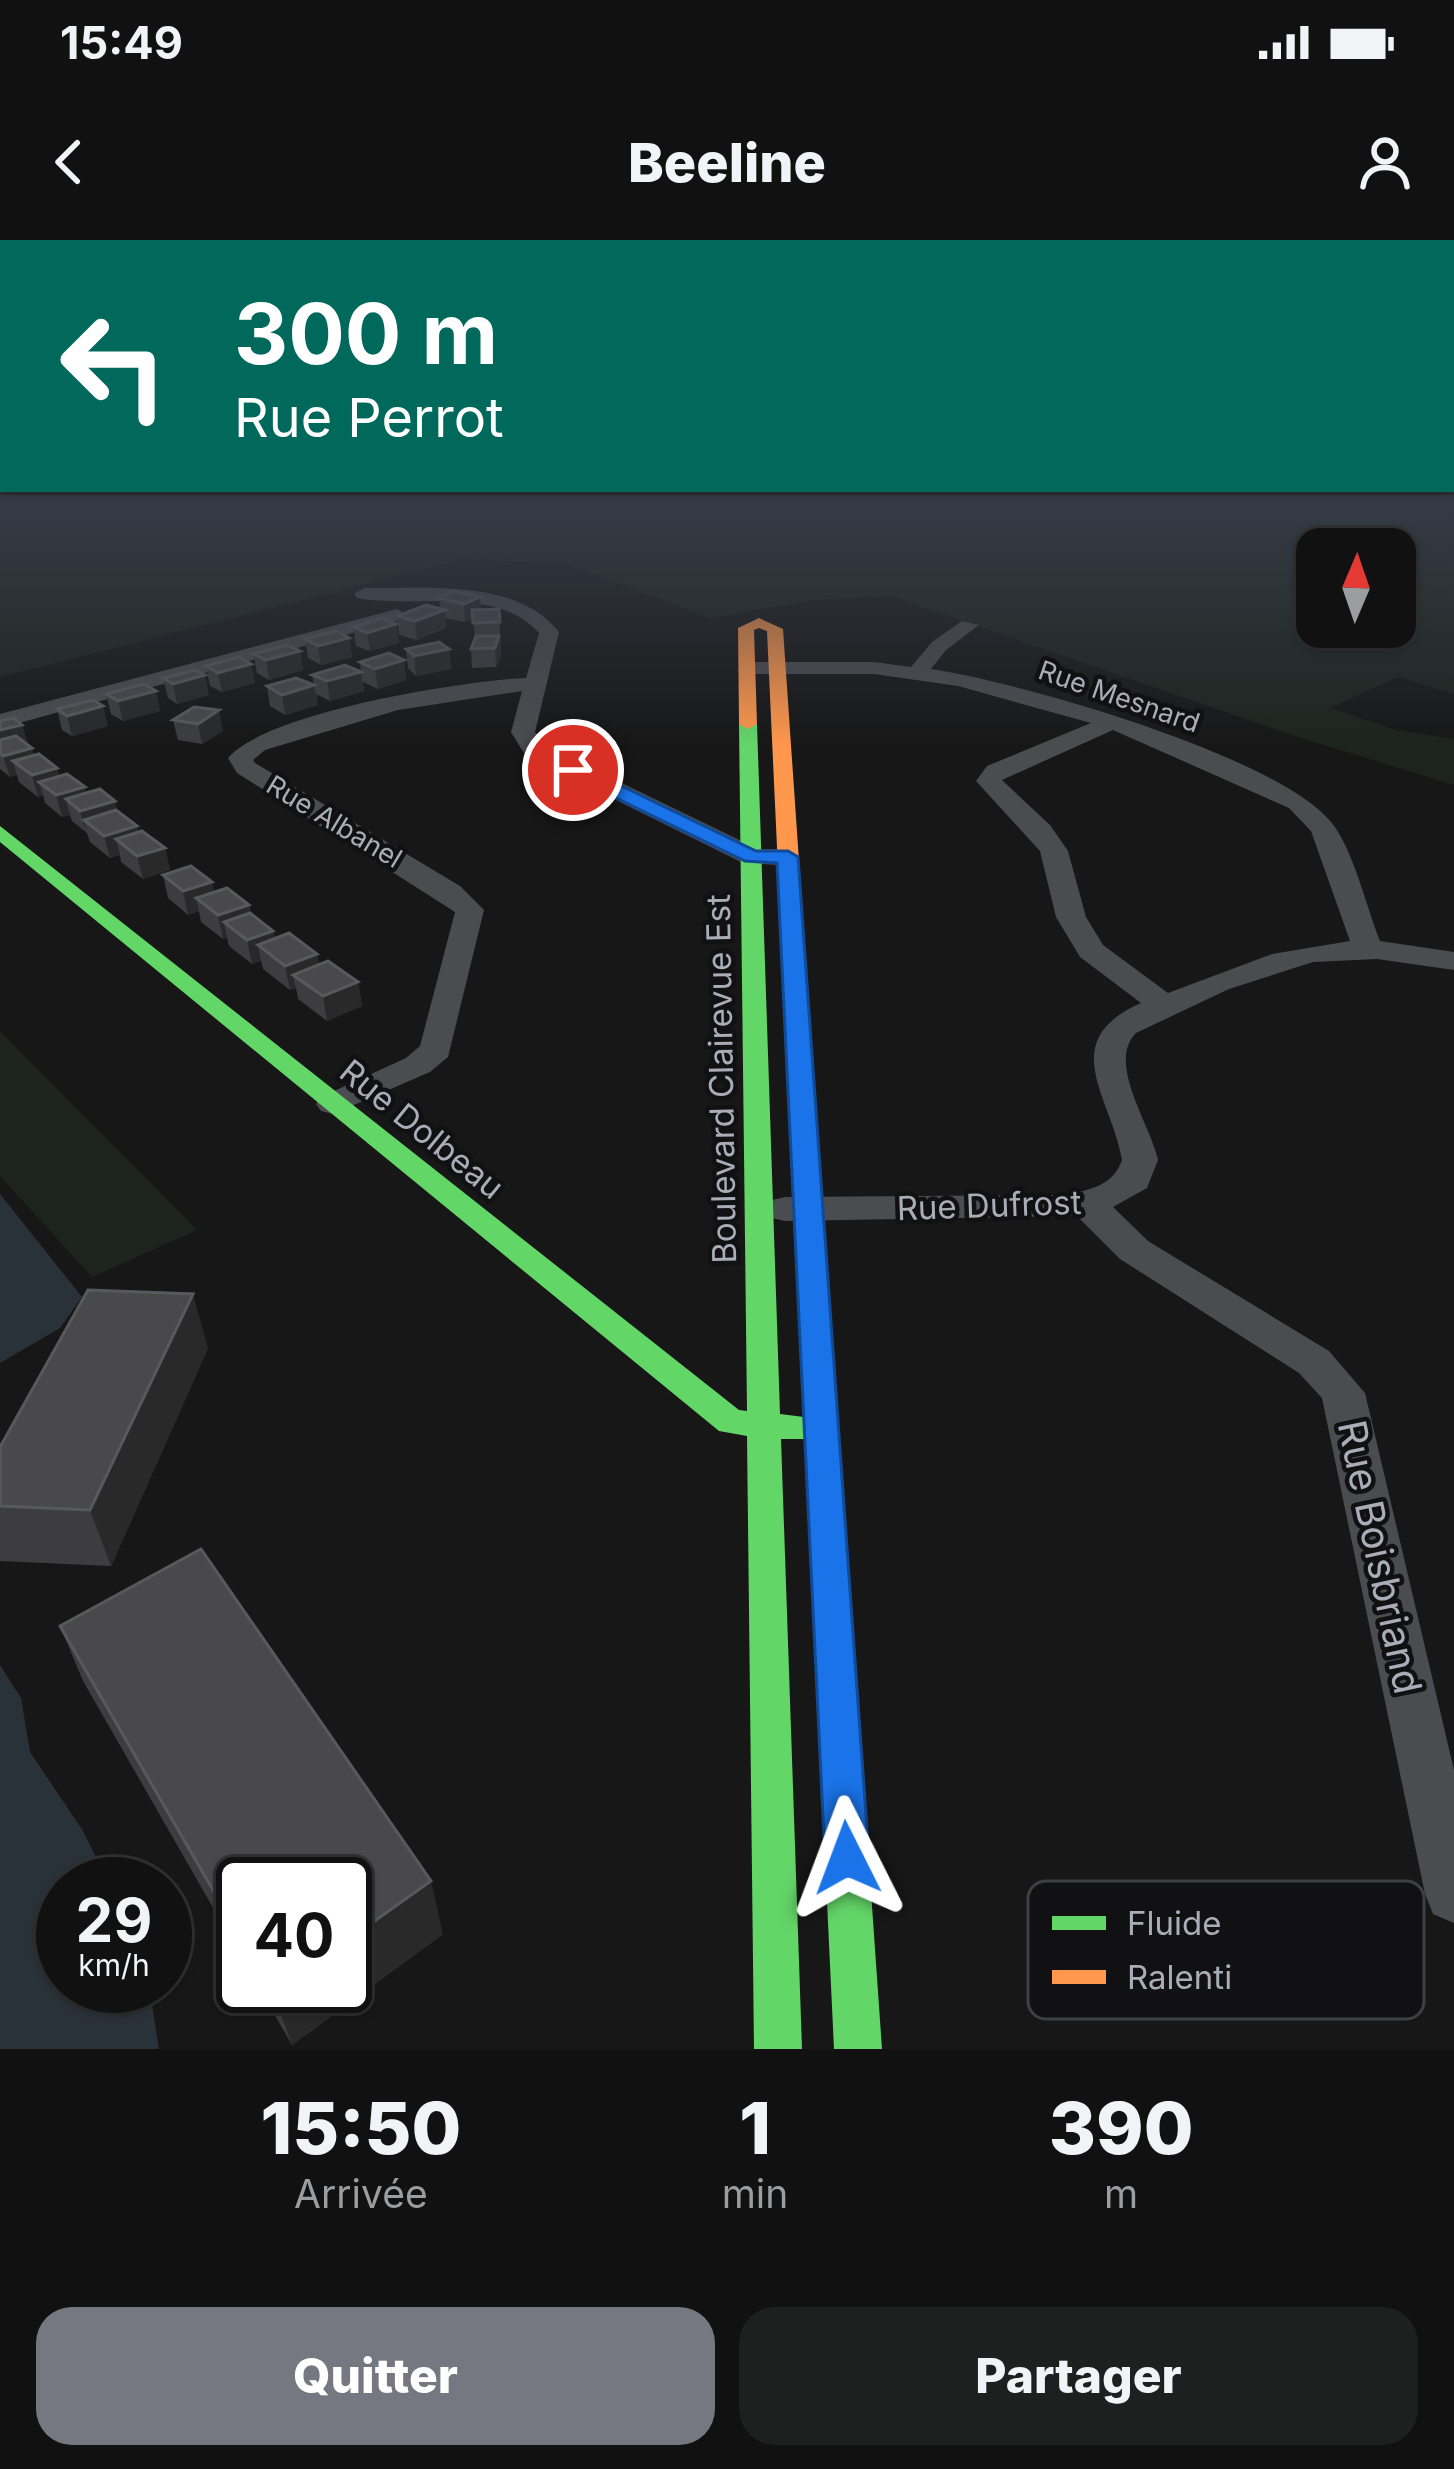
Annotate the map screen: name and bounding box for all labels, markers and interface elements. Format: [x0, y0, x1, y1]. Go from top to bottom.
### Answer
text: 15:49 [60, 15, 183, 70]
icon: back [36, 129, 102, 195]
icon: person [1352, 129, 1418, 195]
text: Beeline [628, 130, 826, 195]
text: 300 m [234, 283, 498, 384]
icon: left [36, 288, 192, 444]
text: Rue Perrot [234, 385, 504, 450]
north arrow [1296, 528, 1416, 648]
map controls [1296, 528, 1416, 648]
street label: Rue Mesnard [1034, 654, 1204, 740]
pin [522, 719, 624, 821]
icon: arrive [540, 737, 606, 803]
street label: Rue Albanel [261, 768, 408, 875]
street label: Boulevard Clairevue Est [698, 894, 744, 1264]
street label: Rue Dolbeau [332, 1051, 512, 1207]
street label: Rue Dufrost [896, 1182, 1082, 1228]
street label: Rue Boisbriand [1329, 1416, 1432, 1698]
position arrow [784, 1795, 910, 1921]
speed limit sign: 40 [216, 1857, 372, 2013]
legend [1028, 1881, 1424, 2019]
text: 29 [76, 1884, 152, 1956]
text: Fluide [1127, 1903, 1221, 1943]
text: km/h [78, 1947, 150, 1983]
text: Ralenti [1127, 1957, 1232, 1997]
text: 15:50 [260, 2084, 461, 2171]
text: 1 [739, 2084, 771, 2171]
text: 390 [1049, 2084, 1194, 2171]
text: Arrivée [294, 2170, 428, 2217]
text: min [722, 2170, 788, 2217]
text: m [1104, 2170, 1138, 2217]
button: Quitter [36, 2307, 715, 2445]
button: Partager [739, 2307, 1418, 2445]

